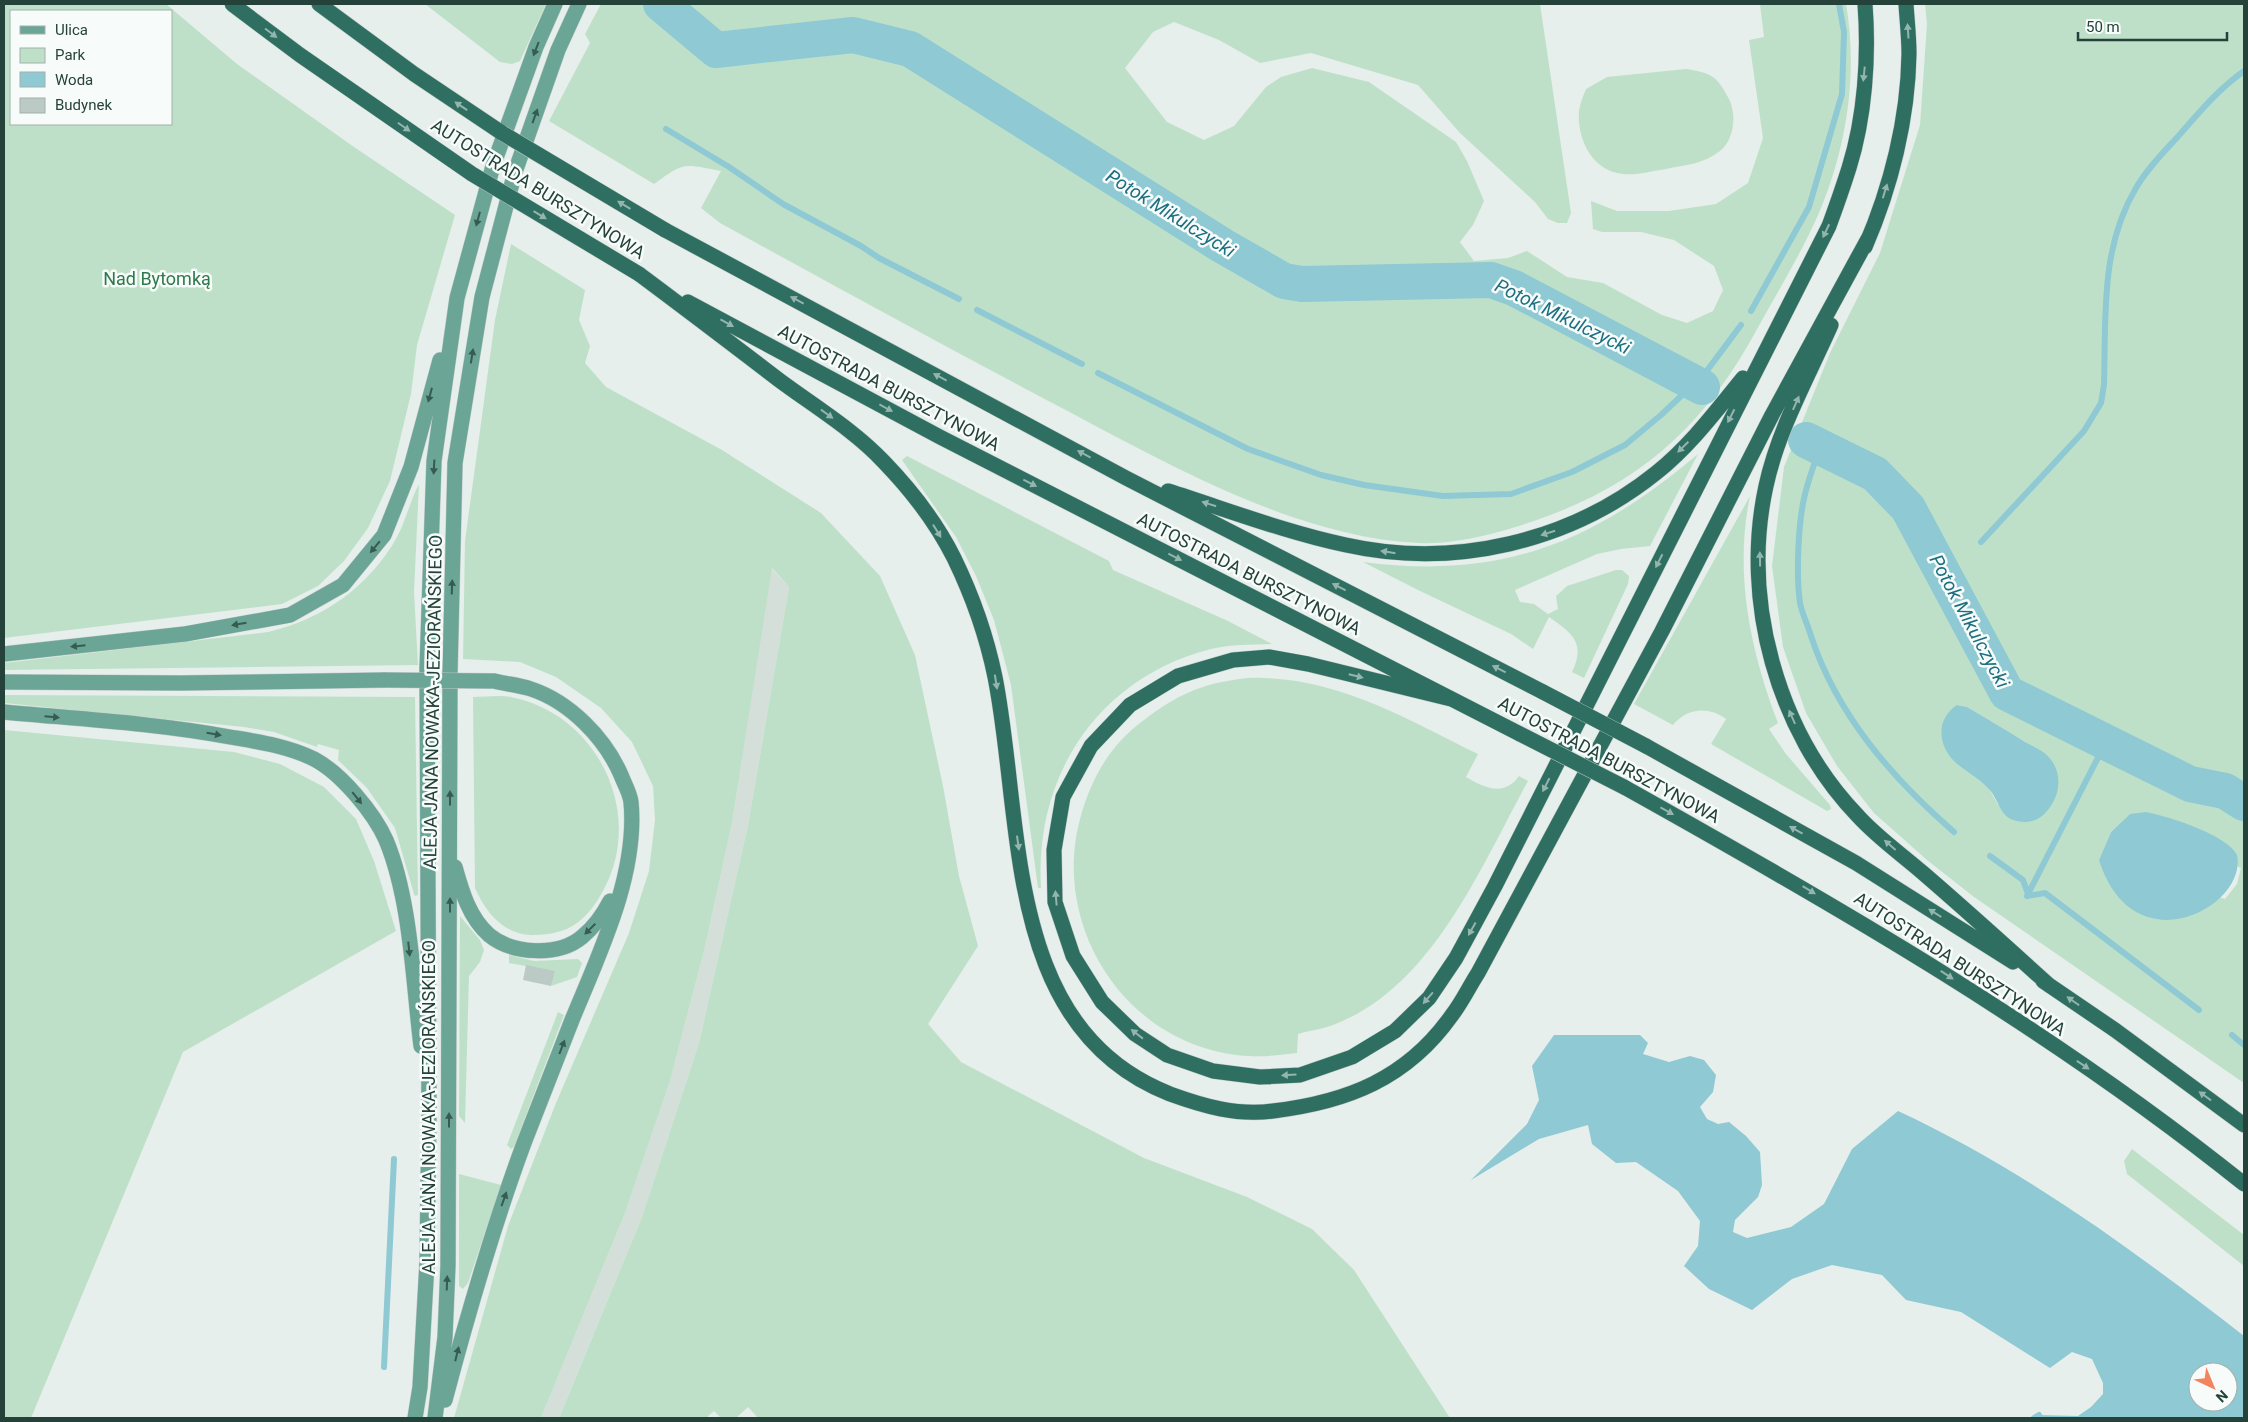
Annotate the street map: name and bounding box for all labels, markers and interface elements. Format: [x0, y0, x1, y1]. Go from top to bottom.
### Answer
legend [10, 10, 172, 125]
scale bar [2078, 10, 2227, 42]
text: 50 m [2086, 18, 2120, 36]
text: Ulica [55, 21, 88, 39]
one-way arrow [1903, 23, 1911, 39]
one-way arrow [264, 28, 278, 38]
one-way arrow [532, 42, 540, 57]
text: Park [55, 46, 86, 64]
one-way arrow [1860, 67, 1868, 83]
text: Woda [55, 71, 93, 89]
text: Budynek [55, 96, 112, 114]
one-way arrow [455, 101, 468, 110]
one-way arrow [531, 108, 539, 123]
street label: AUTOSTRADA BURSZTYNOWA [428, 114, 649, 263]
one-way arrow [397, 122, 411, 132]
water label: Potok Mikulczycki [1102, 165, 1240, 263]
one-way arrow [1882, 184, 1889, 199]
one-way arrow [617, 200, 630, 209]
one-way arrow [534, 211, 547, 220]
one-way arrow [474, 212, 482, 227]
one-way arrow [1822, 224, 1830, 238]
park label: Nad Bytomką [103, 268, 211, 289]
water label: Potok Mikulczycki [1491, 274, 1635, 359]
one-way arrow [791, 296, 804, 305]
one-way arrow [721, 319, 734, 328]
street label: AUTOSTRADA BURSZTYNOWA [775, 320, 1004, 455]
one-way arrow [469, 348, 477, 364]
one-way arrow [934, 373, 947, 382]
one-way arrow [426, 388, 434, 403]
one-way arrow [1793, 396, 1801, 410]
one-way arrow [879, 404, 893, 412]
one-way arrow [820, 409, 834, 419]
one-way arrow [1727, 409, 1735, 423]
one-way arrow [1678, 441, 1690, 453]
one-way arrow [1077, 450, 1090, 459]
one-way arrow [429, 460, 437, 476]
one-way arrow [1023, 479, 1037, 487]
one-way arrow [1201, 499, 1216, 507]
street label: AUTOSTRADA BURSZTYNOWA [1134, 508, 1365, 639]
one-way arrow [933, 525, 942, 538]
one-way arrow [1540, 529, 1555, 537]
street label: ALEJA JANA NOWAKA-JEZIORAŃSKIEGO [419, 535, 446, 869]
one-way arrow [369, 540, 380, 553]
one-way arrow [1379, 547, 1395, 555]
one-way arrow [1755, 551, 1763, 567]
water label: Potok Mikulczycki [1925, 551, 2015, 692]
one-way arrow [1168, 554, 1182, 562]
one-way arrow [1654, 554, 1663, 569]
one-way arrow [448, 579, 456, 595]
one-way arrow [1332, 583, 1346, 591]
one-way arrow [230, 621, 246, 629]
one-way arrow [70, 642, 86, 650]
one-way arrow [1492, 665, 1506, 673]
one-way arrow [1348, 672, 1363, 680]
one-way arrow [992, 674, 1000, 690]
street label: AUTOSTRADA BURSZTYNOWA [1495, 692, 1724, 827]
one-way arrow [1788, 710, 1796, 724]
one-way arrow [45, 713, 61, 721]
one-way arrow [206, 730, 222, 738]
one-way arrow [1542, 778, 1550, 792]
one-way arrow [446, 790, 454, 806]
one-way arrow [352, 791, 363, 804]
one-way arrow [1659, 807, 1674, 815]
one-way arrow [1789, 825, 1802, 834]
one-way arrow [1015, 835, 1023, 851]
one-way arrow [1884, 839, 1897, 850]
one-way arrow [1802, 886, 1815, 895]
street label: AUTOSTRADA BURSZTYNOWA [1851, 887, 2070, 1040]
one-way arrow [1051, 890, 1059, 906]
one-way arrow [446, 897, 454, 913]
one-way arrow [1928, 908, 1942, 918]
one-way arrow [584, 923, 596, 935]
one-way arrow [1467, 923, 1476, 936]
street label: ALEJA JANA NOWAKA-JEZIORAŃSKIEGO [418, 940, 439, 1274]
one-way arrow [405, 941, 413, 957]
one-way arrow [1941, 970, 1954, 980]
one-way arrow [1422, 991, 1433, 1004]
one-way arrow [2066, 996, 2080, 1006]
one-way arrow [1131, 1028, 1144, 1039]
one-way arrow [558, 1039, 566, 1054]
one-way arrow [2076, 1060, 2089, 1070]
one-way arrow [1281, 1072, 1297, 1080]
one-way arrow [2198, 1091, 2212, 1101]
one-way arrow [445, 1112, 453, 1128]
one-way arrow [501, 1191, 508, 1206]
one-way arrow [443, 1274, 451, 1290]
one-way arrow [453, 1347, 461, 1362]
north arrow [2188, 1362, 2238, 1412]
text: N [2213, 1387, 2231, 1406]

